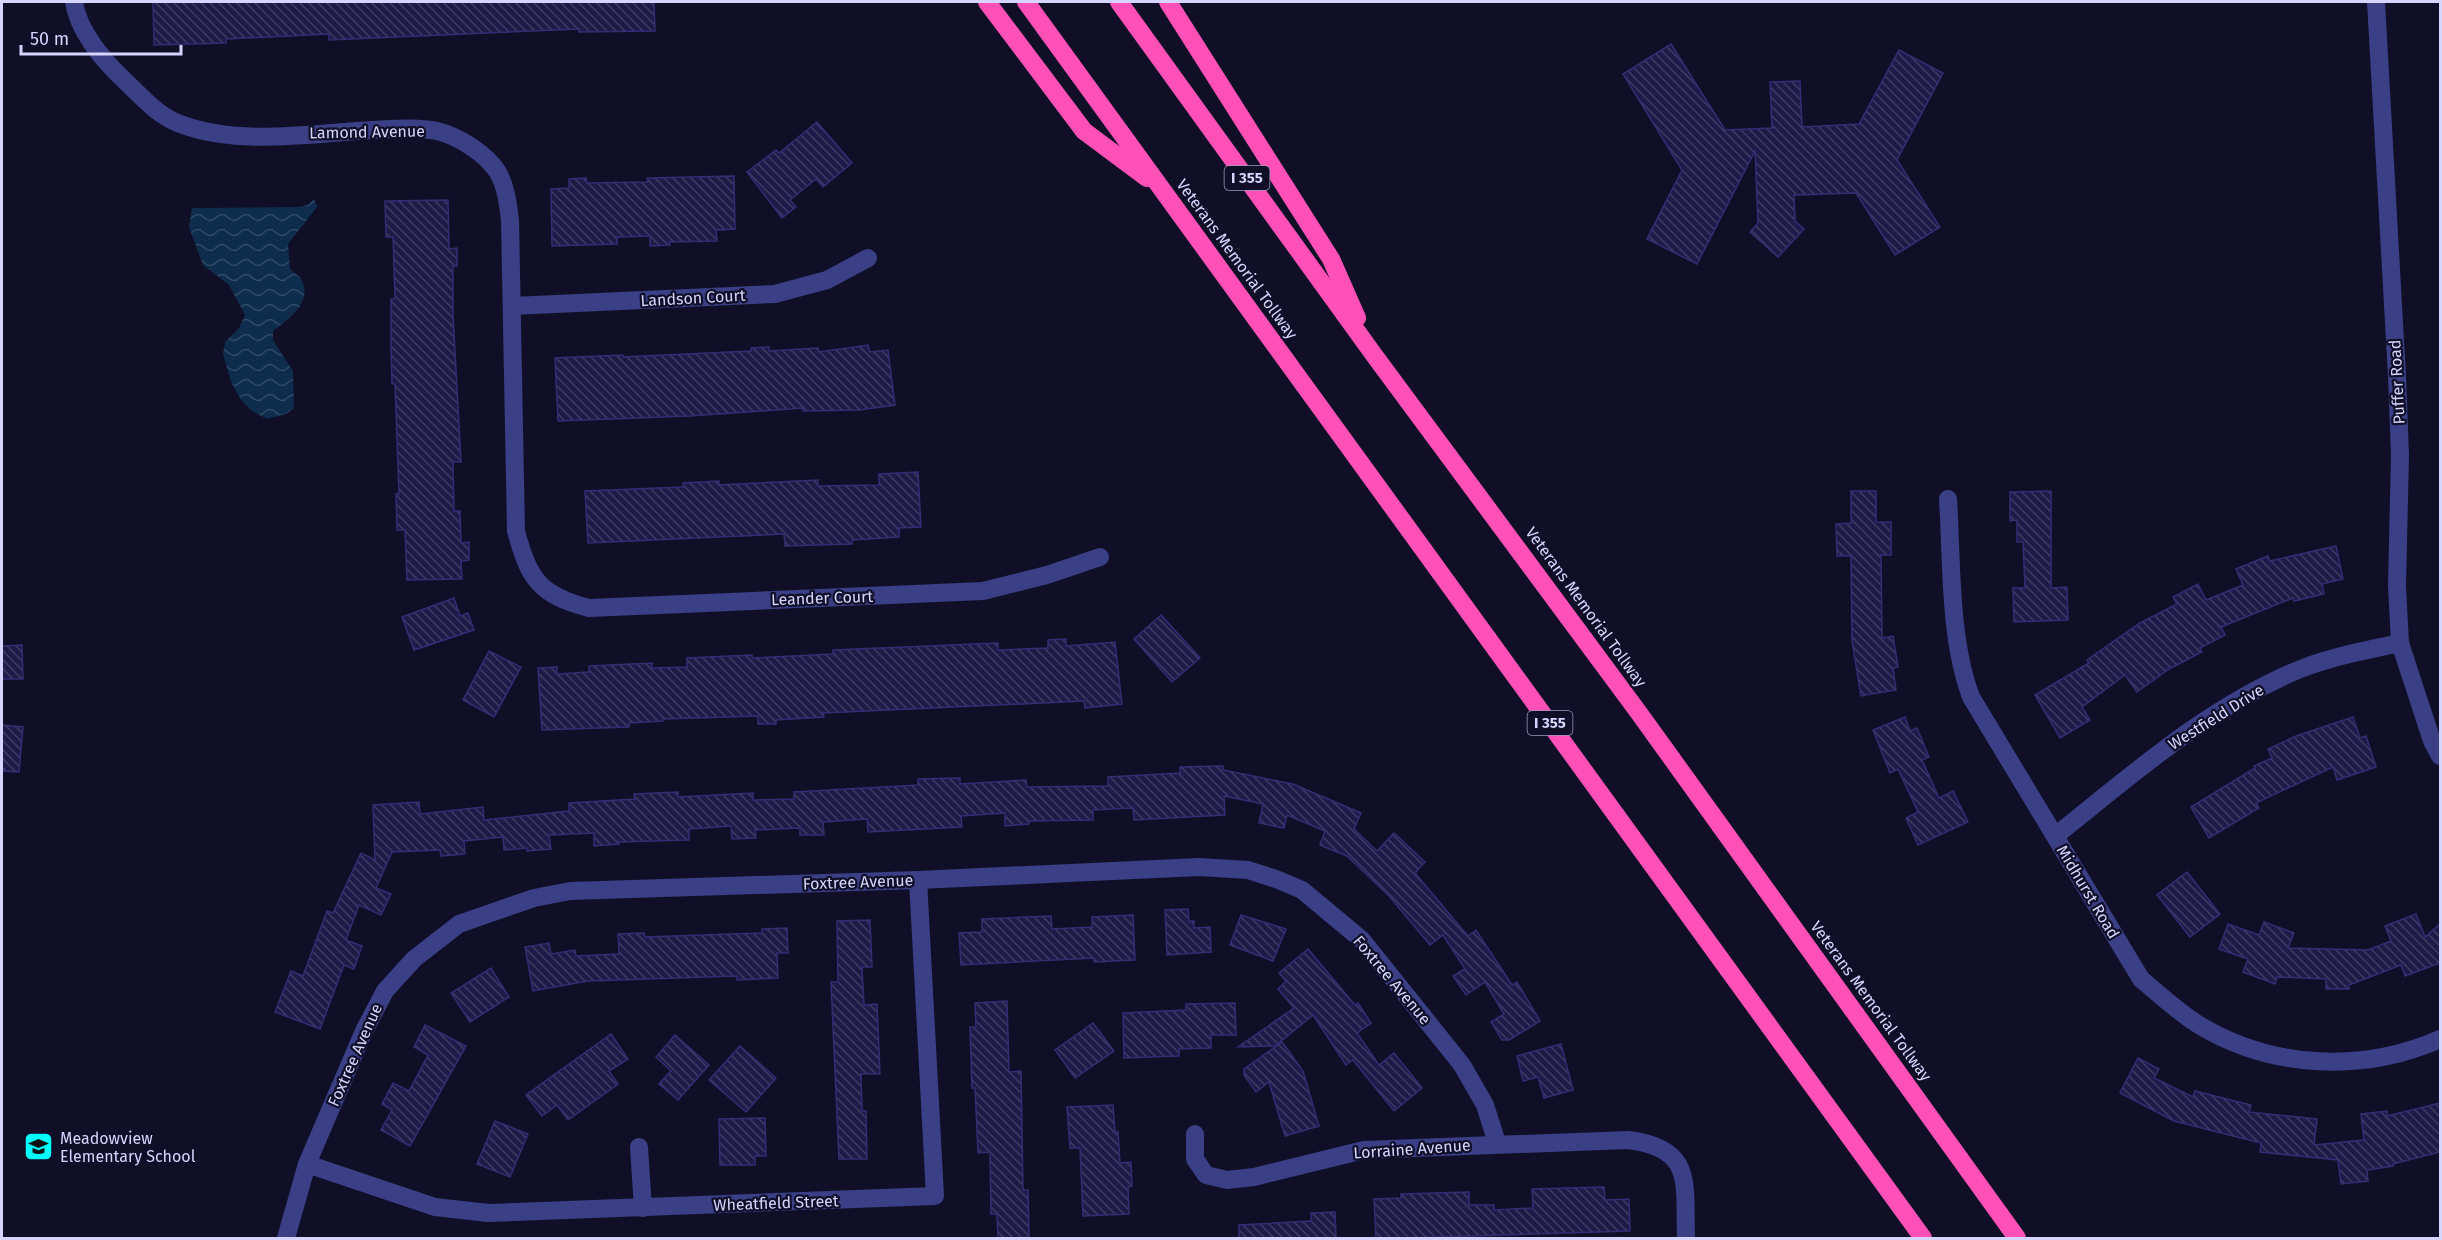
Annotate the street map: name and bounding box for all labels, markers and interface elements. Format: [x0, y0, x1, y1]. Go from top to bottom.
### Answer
scale bar [21, 18, 182, 56]
text: 50 m [30, 28, 69, 50]
street label: Lamond Avenue [309, 121, 425, 143]
road number: I 355 [1224, 166, 1270, 190]
street label: Veterans Memorial Tollway [1173, 175, 1301, 343]
street label: Landson Court [640, 286, 746, 310]
street label: Puffer Road [2385, 339, 2409, 425]
street label: Veterans Memorial Tollway [1522, 523, 1650, 691]
street label: Leander Court [771, 587, 874, 609]
street label: Westfield Drive [2165, 680, 2267, 754]
road number: I 355 [1528, 711, 1572, 735]
street label: Midhurst Road [2053, 842, 2123, 942]
street label: Foxtree Avenue [802, 871, 914, 893]
street label: Veterans Memorial Tollway [1807, 917, 1935, 1085]
street label: Foxtree Avenue [1349, 932, 1435, 1028]
street label: Foxtree Avenue [324, 1001, 386, 1109]
place label: Meadowview Elementary School [60, 1129, 196, 1166]
school or university icon: Meadowview Elementary School [23, 1131, 55, 1163]
street label: Lorraine Avenue [1353, 1135, 1471, 1163]
street label: Wheatfield Street [713, 1191, 839, 1215]

